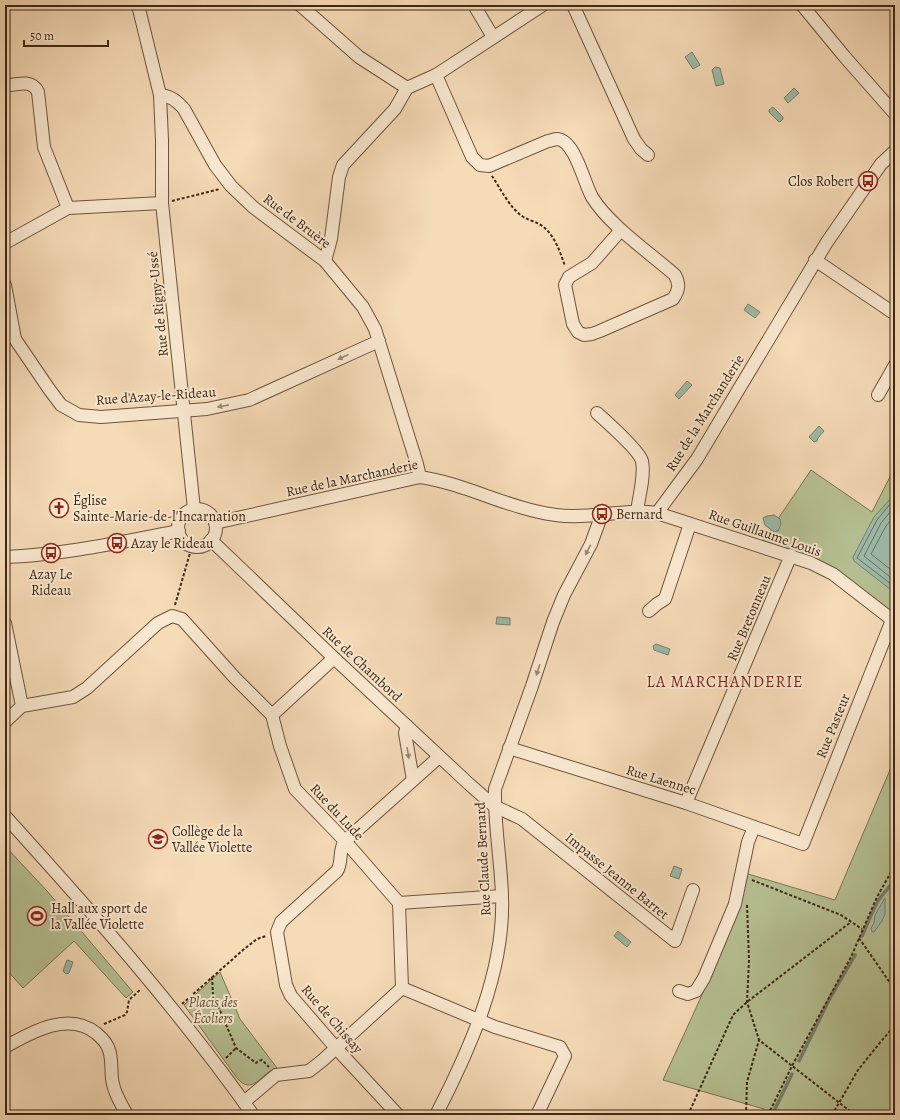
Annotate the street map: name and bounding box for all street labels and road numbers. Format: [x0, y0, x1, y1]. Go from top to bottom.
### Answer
street label: Rue de Bruère [259, 189, 335, 253]
street label: Rue de Rigny-Ussé [143, 250, 173, 358]
street label: Rue de la Marchanderie [661, 351, 749, 475]
street label: Rue d'Azay-le-Rideau [95, 382, 217, 410]
street label: Rue de la Marchanderie [284, 455, 420, 501]
street label: Rue Guillaume Louis [706, 505, 824, 561]
street label: Rue Bretonneau [722, 572, 776, 664]
street label: Rue de Chambord [318, 622, 406, 706]
street label: Rue Pasteur [811, 690, 855, 761]
street label: Rue Laennec [624, 760, 698, 800]
street label: Rue du Lude [306, 780, 368, 844]
street label: Rue Claude Bernard [470, 801, 495, 917]
street label: Impasse Jeanne Barret [561, 828, 673, 924]
street label: Rue de Chissay [297, 981, 368, 1058]

